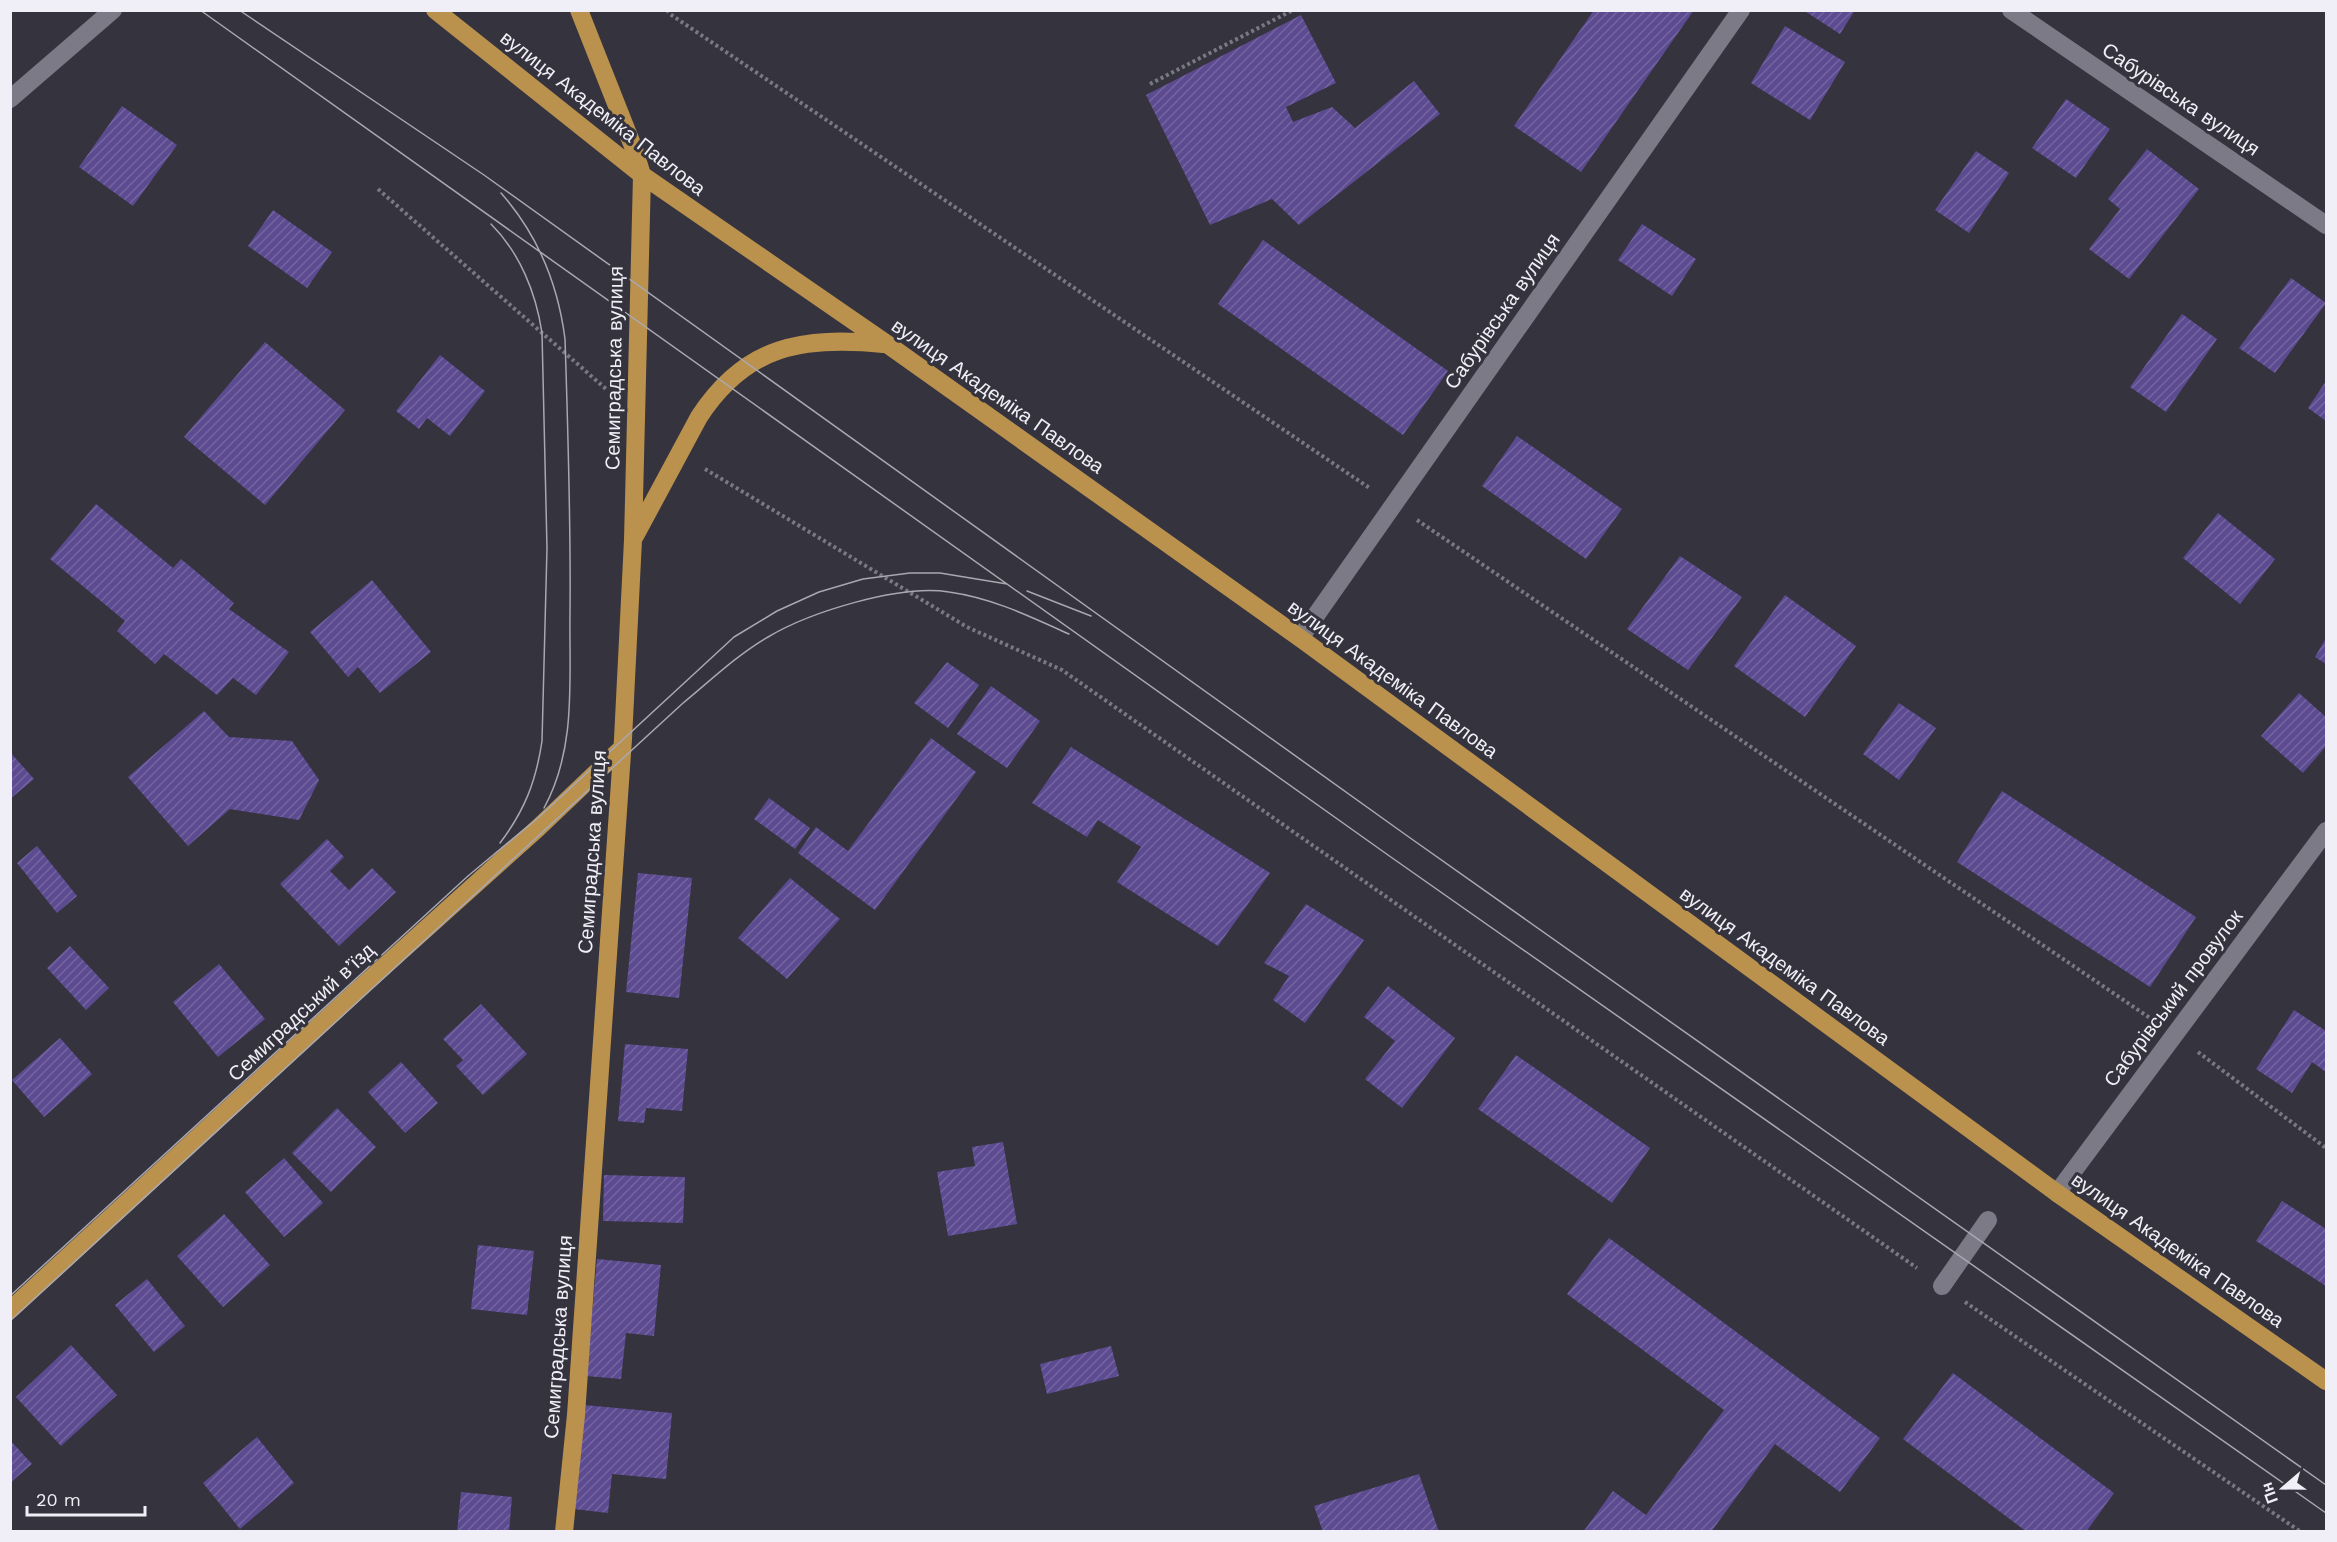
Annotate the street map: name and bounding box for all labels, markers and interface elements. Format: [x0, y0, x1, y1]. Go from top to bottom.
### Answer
street label: вулиця Академіка Павлова [496, 25, 711, 201]
street label: Сабурівська вулиця [2098, 37, 2264, 161]
street label: Сабурівська вулиця [1439, 228, 1565, 394]
street label: Семиградська вулиця [600, 266, 628, 470]
street label: вулиця Академіка Павлова [887, 313, 1109, 479]
street label: вулиця Академіка Павлова [1283, 595, 1503, 764]
street label: Семиградська вулиця [573, 749, 611, 955]
street label: вулиця Академіка Павлова [1675, 882, 1895, 1051]
street label: Сабурівський провулок [2099, 905, 2248, 1091]
street label: Семиградський в’їзд [223, 938, 380, 1086]
street label: вулиця Академіка Павлова [2067, 1167, 2289, 1333]
street label: Семиградська вулиця [539, 1234, 577, 1440]
north arrow [2253, 1458, 2313, 1518]
scale bar [27, 1479, 146, 1517]
text: Пн [2257, 1480, 2282, 1506]
text: 20 m [36, 1489, 81, 1510]

